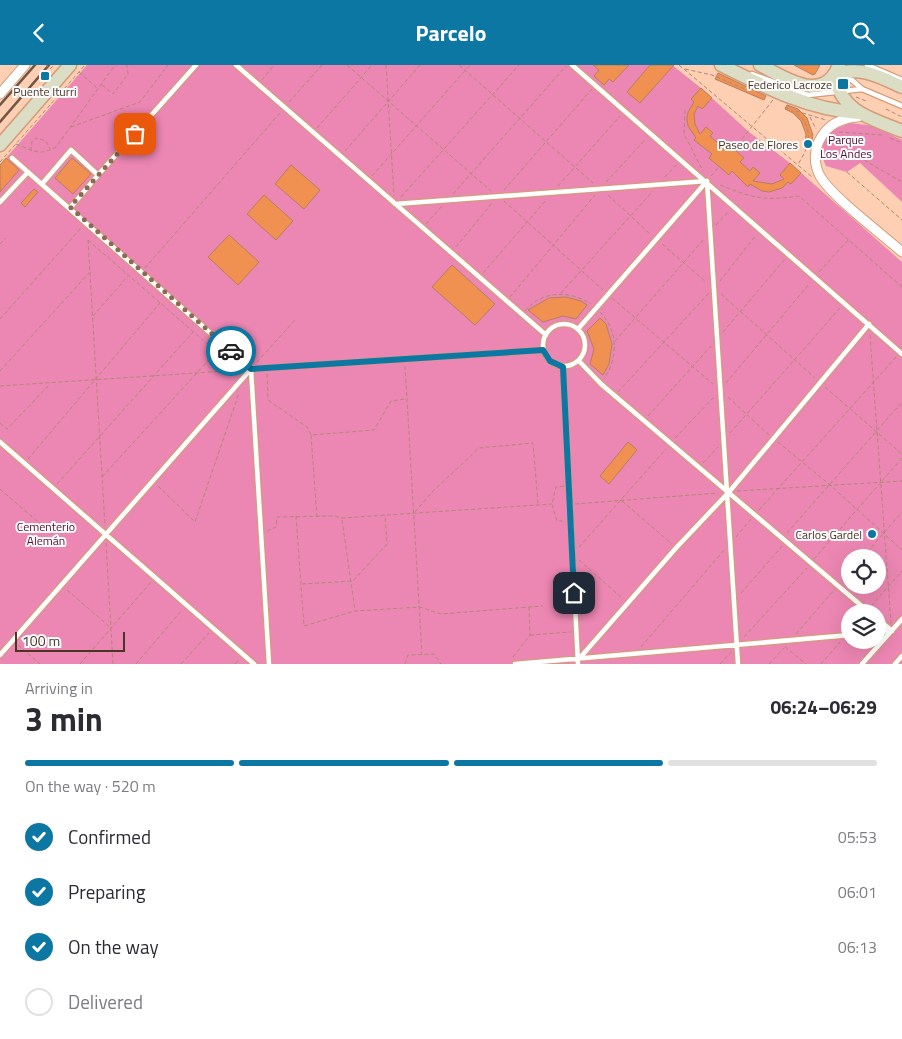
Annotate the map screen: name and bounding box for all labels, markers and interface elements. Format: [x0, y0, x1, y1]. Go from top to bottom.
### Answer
text: Parcelo [416, 16, 486, 50]
icon: back [25, 19, 53, 47]
icon: search [849, 19, 877, 47]
marker: Puente Iturri [39, 70, 51, 82]
place label: Federico Lacroze [748, 75, 832, 94]
marker: Federico Lacroze [836, 77, 850, 91]
place label: Puente Iturri [13, 82, 77, 101]
pin [114, 113, 156, 155]
icon: bag [121, 120, 149, 148]
park label: Parque Los Andes [820, 130, 872, 163]
place label: Paseo de Flores [718, 135, 798, 154]
marker: Paseo de Flores [802, 138, 814, 150]
courier [206, 326, 256, 376]
icon: car [217, 337, 245, 365]
park label: Cementerio Alemán [17, 517, 75, 550]
place label: Carlos Gardel [795, 525, 862, 544]
marker: Carlos Gardel [866, 528, 878, 540]
map controls [841, 549, 886, 649]
button: locate [841, 549, 886, 594]
pin [553, 572, 595, 614]
icon: home [560, 579, 588, 607]
button: layers [841, 604, 886, 649]
scale bar [15, 629, 125, 652]
text: 100 m [22, 630, 60, 651]
text: Arriving in [25, 676, 93, 700]
text: 06:24–06:29 [770, 692, 877, 721]
text: 3 min [25, 695, 103, 743]
text: On the way · 520 m [25, 774, 156, 798]
text: Confirmed [68, 822, 151, 851]
icon: check [25, 823, 53, 851]
text: 05:53 [838, 825, 877, 849]
text: Preparing [68, 877, 145, 906]
icon: check [25, 878, 53, 906]
text: 06:01 [838, 880, 877, 904]
text: On the way [68, 932, 159, 961]
icon: check [25, 933, 53, 961]
text: 06:13 [838, 935, 877, 959]
text: Delivered [68, 987, 143, 1016]

